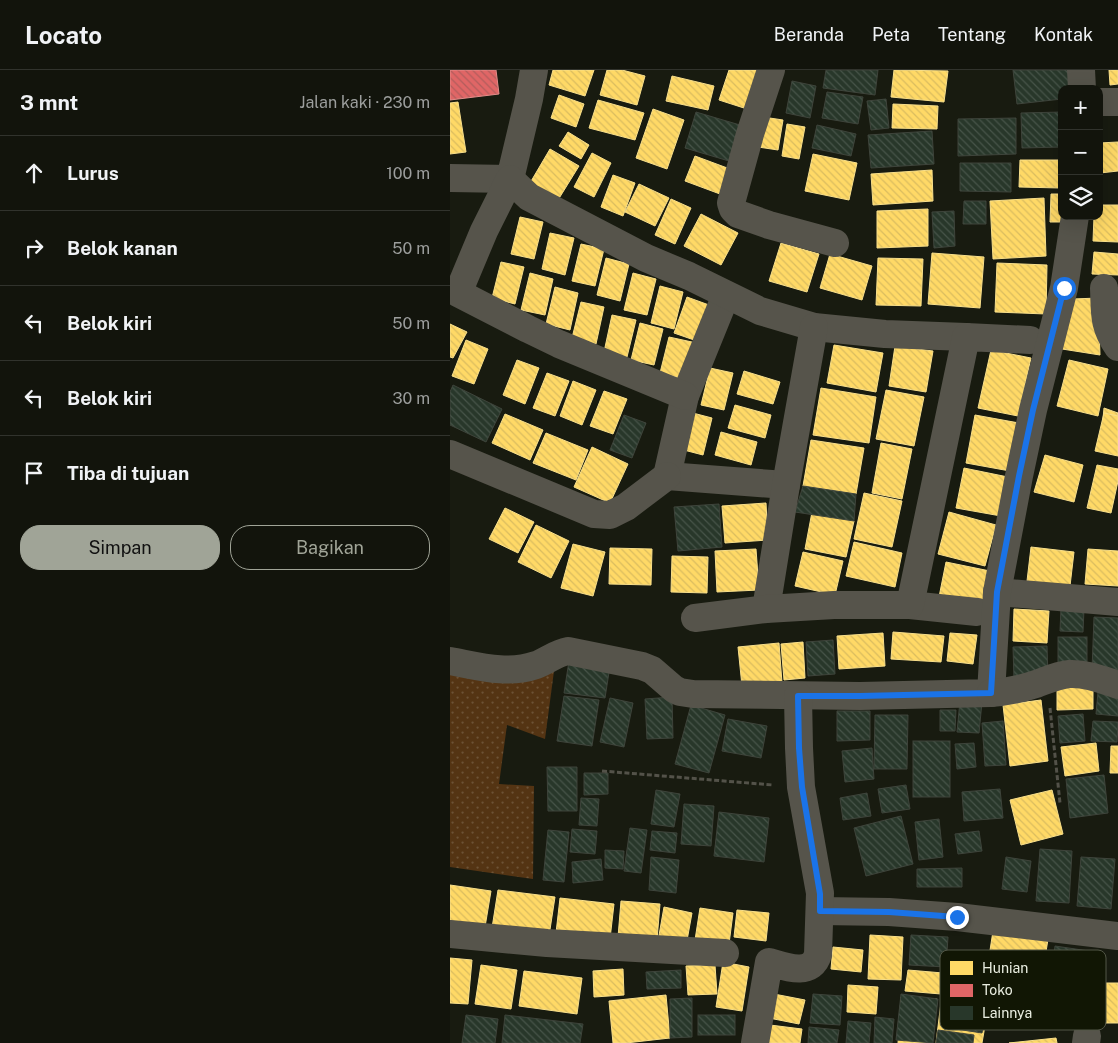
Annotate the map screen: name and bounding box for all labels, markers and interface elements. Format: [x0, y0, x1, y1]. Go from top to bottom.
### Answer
text: Locato [25, 21, 102, 49]
text: Beranda [774, 24, 844, 45]
text: Peta [872, 24, 910, 45]
text: Tentang [938, 24, 1006, 45]
text: Kontak [1034, 24, 1093, 45]
map controls [1058, 85, 1103, 220]
button: + [1058, 85, 1103, 130]
text: 3 mnt [20, 90, 78, 115]
text: Jalan kaki · 230 m [299, 93, 430, 112]
button: − [1058, 130, 1103, 175]
icon: ahead [20, 159, 48, 187]
text: Lurus [67, 162, 119, 184]
text: 100 m [386, 164, 430, 183]
button: layers [1058, 175, 1103, 220]
icon: right [20, 234, 48, 262]
text: Belok kanan [67, 237, 178, 259]
text: 50 m [392, 239, 430, 258]
route start [1053, 277, 1076, 300]
icon: left [20, 309, 48, 337]
text: Belok kiri [67, 312, 152, 334]
text: 50 m [392, 314, 430, 333]
icon: left [20, 384, 48, 412]
text: Belok kiri [67, 387, 152, 409]
text: 30 m [393, 389, 430, 408]
icon: arrive [20, 459, 48, 487]
text: Tiba di tujuan [67, 462, 189, 484]
button: Simpan [20, 525, 220, 570]
button: Bagikan [230, 525, 430, 570]
route end [946, 906, 969, 929]
legend [940, 950, 1106, 1030]
text: Hunian [982, 960, 1028, 976]
text: Toko [982, 982, 1013, 998]
text: Lainnya [982, 1005, 1032, 1021]

